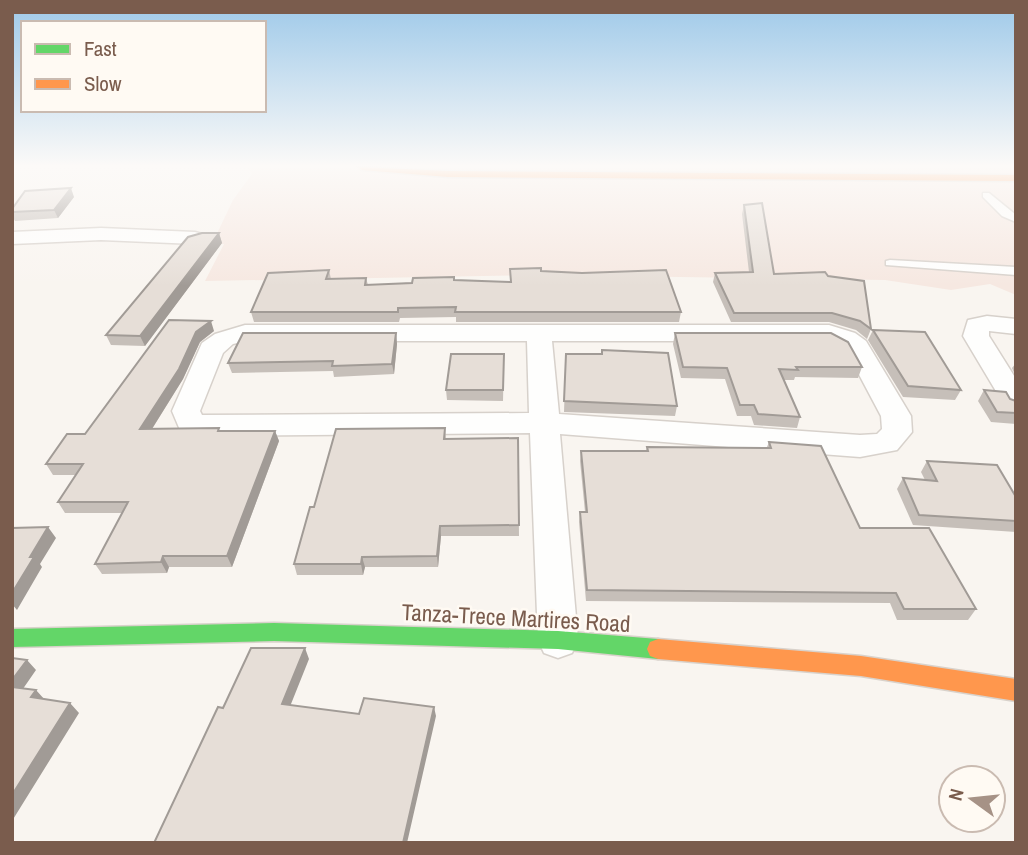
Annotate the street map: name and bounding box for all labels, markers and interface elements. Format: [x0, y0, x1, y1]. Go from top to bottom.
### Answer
legend [21, 21, 266, 112]
text: Fast [84, 34, 117, 63]
text: Slow [84, 69, 122, 98]
street label: Tanza-Trece Martires Road [401, 596, 631, 639]
north arrow [937, 764, 1007, 834]
text: N [942, 786, 970, 803]

